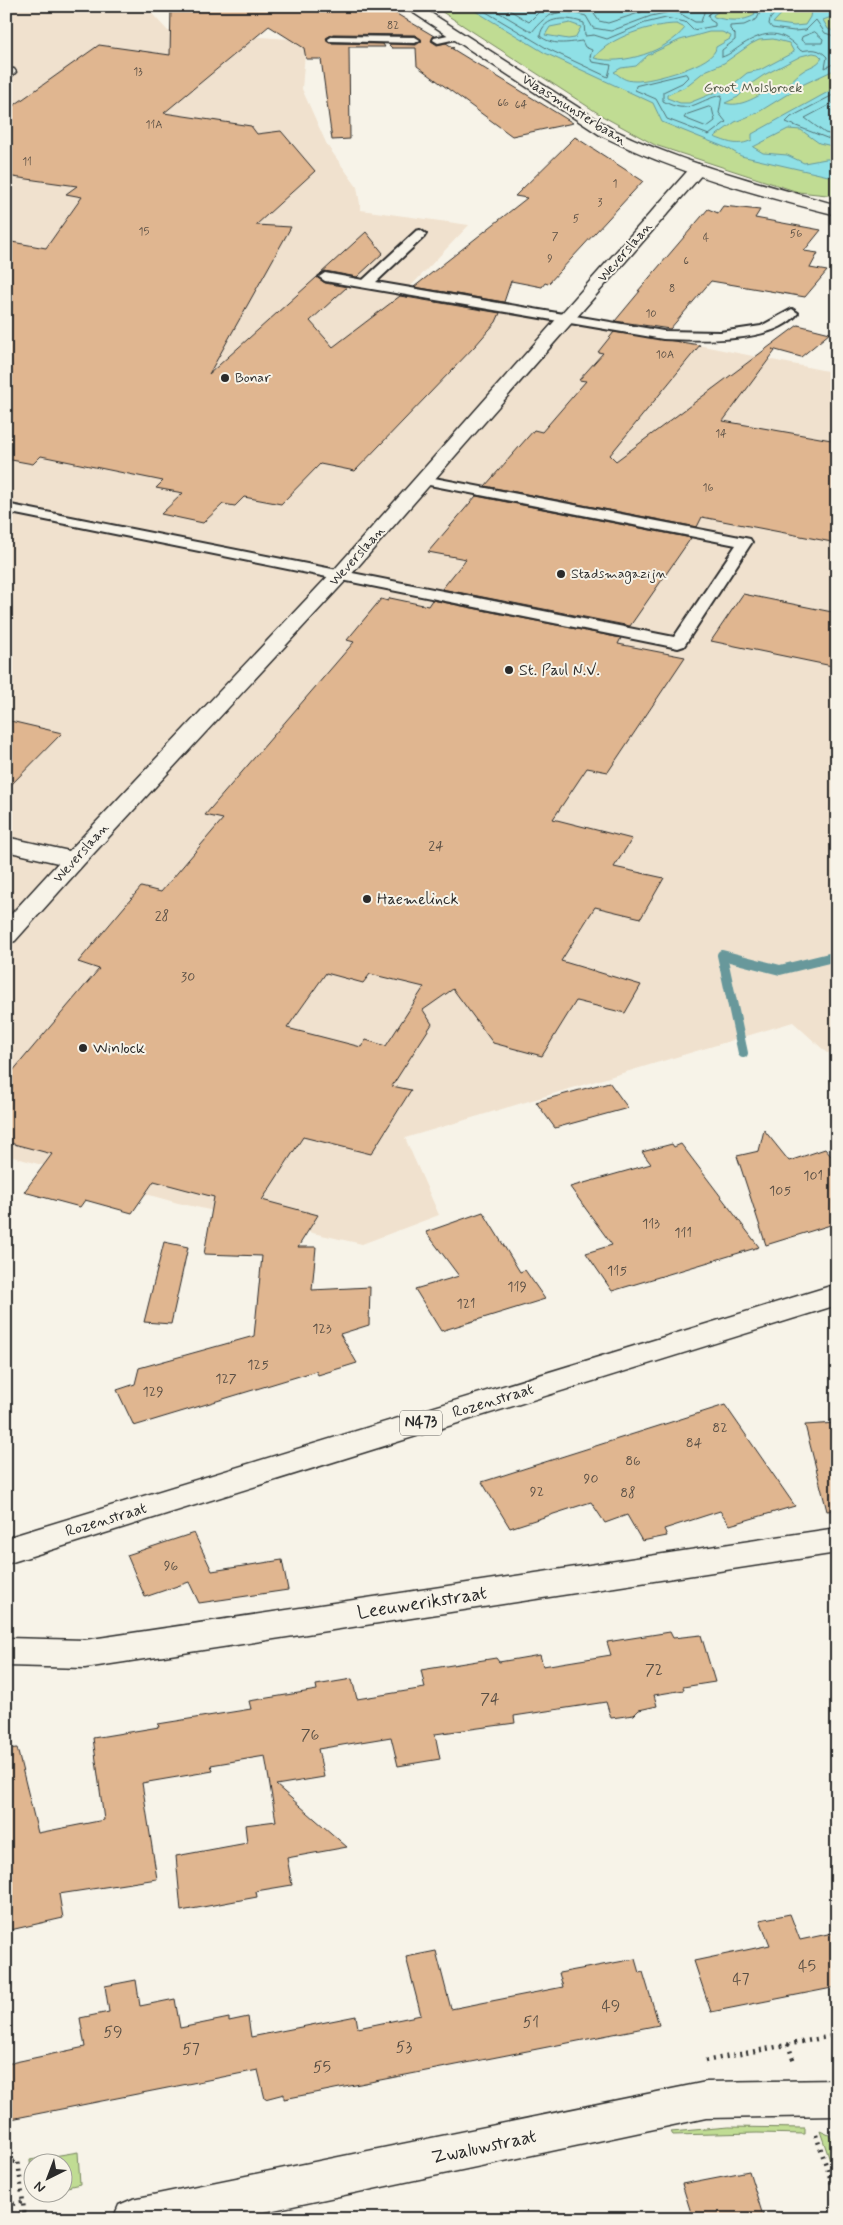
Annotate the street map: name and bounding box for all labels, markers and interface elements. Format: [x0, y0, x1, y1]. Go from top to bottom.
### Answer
house number: 82 [387, 19, 399, 33]
house number: 13 [133, 65, 143, 79]
street label: Waasmunsterbaan [518, 71, 630, 149]
park label: Groot Molsbroek [704, 79, 802, 97]
house number: 66 [497, 96, 509, 110]
house number: 64 [515, 98, 527, 112]
house number: 11A [146, 118, 162, 132]
house number: 11 [22, 155, 32, 169]
house number: 1 [613, 177, 618, 191]
house number: 3 [598, 196, 603, 210]
house number: 5 [573, 212, 580, 226]
street label: Weverslaan [594, 218, 656, 286]
house number: 15 [139, 225, 150, 239]
house number: 56 [790, 227, 802, 241]
house number: 7 [552, 230, 559, 244]
house number: 4 [703, 231, 710, 245]
house number: 9 [547, 252, 553, 266]
house number: 6 [683, 254, 689, 268]
house number: 8 [669, 282, 675, 296]
house number: 10 [645, 307, 657, 321]
house number: 10A [656, 348, 674, 362]
place label: Bonar [235, 369, 271, 387]
marker: Bonar [219, 372, 231, 384]
house number: 14 [715, 427, 727, 441]
house number: 16 [703, 481, 714, 495]
street label: Weverslaan [325, 522, 389, 590]
place label: Stadsmagazijn [571, 565, 667, 584]
marker: Stadsmagazijn [555, 568, 567, 580]
place label: St. Paul N.V. [519, 660, 600, 681]
marker: St. Paul N.V. [503, 664, 515, 676]
street label: Weverslaan [49, 819, 113, 887]
house number: 24 [428, 837, 444, 855]
place label: Haemelinck [377, 889, 458, 910]
marker: Haemelinck [361, 893, 373, 905]
house number: 28 [155, 907, 169, 925]
house number: 30 [181, 968, 195, 986]
place label: Winlock [93, 1038, 145, 1059]
marker: Winlock [77, 1042, 89, 1054]
house number: 101 [803, 1167, 823, 1185]
house number: 105 [769, 1182, 791, 1200]
house number: 113 [642, 1215, 660, 1233]
house number: 111 [674, 1224, 692, 1242]
house number: 115 [607, 1262, 627, 1280]
house number: 119 [507, 1278, 527, 1296]
house number: 121 [456, 1295, 476, 1313]
house number: 123 [312, 1320, 332, 1338]
house number: 125 [247, 1356, 269, 1374]
house number: 127 [215, 1370, 237, 1388]
street label: Rozenstraat [450, 1379, 536, 1423]
house number: 129 [142, 1383, 164, 1401]
road number: N473 [400, 1410, 442, 1436]
house number: 82 [712, 1419, 728, 1437]
house number: 84 [686, 1434, 703, 1452]
house number: 86 [625, 1452, 641, 1470]
house number: 90 [584, 1470, 598, 1488]
house number: 92 [530, 1483, 544, 1501]
house number: 88 [620, 1484, 636, 1502]
street label: Rozenstraat [63, 1498, 149, 1542]
house number: 96 [164, 1557, 179, 1575]
street label: Leeuwerikstraat [355, 1580, 489, 1626]
house number: 72 [645, 1660, 663, 1681]
house number: 74 [480, 1689, 500, 1710]
house number: 76 [301, 1725, 319, 1746]
house number: 45 [798, 1956, 816, 1977]
house number: 47 [732, 1969, 750, 1990]
house number: 49 [602, 1996, 620, 2017]
house number: 51 [523, 2012, 539, 2033]
house number: 59 [103, 2022, 123, 2043]
house number: 53 [396, 2037, 412, 2058]
house number: 57 [182, 2039, 200, 2060]
house number: 55 [313, 2057, 331, 2078]
street label: Zwaluwstraat [429, 2124, 539, 2170]
north arrow [22, 2152, 72, 2202]
text: N [30, 2177, 49, 2197]

